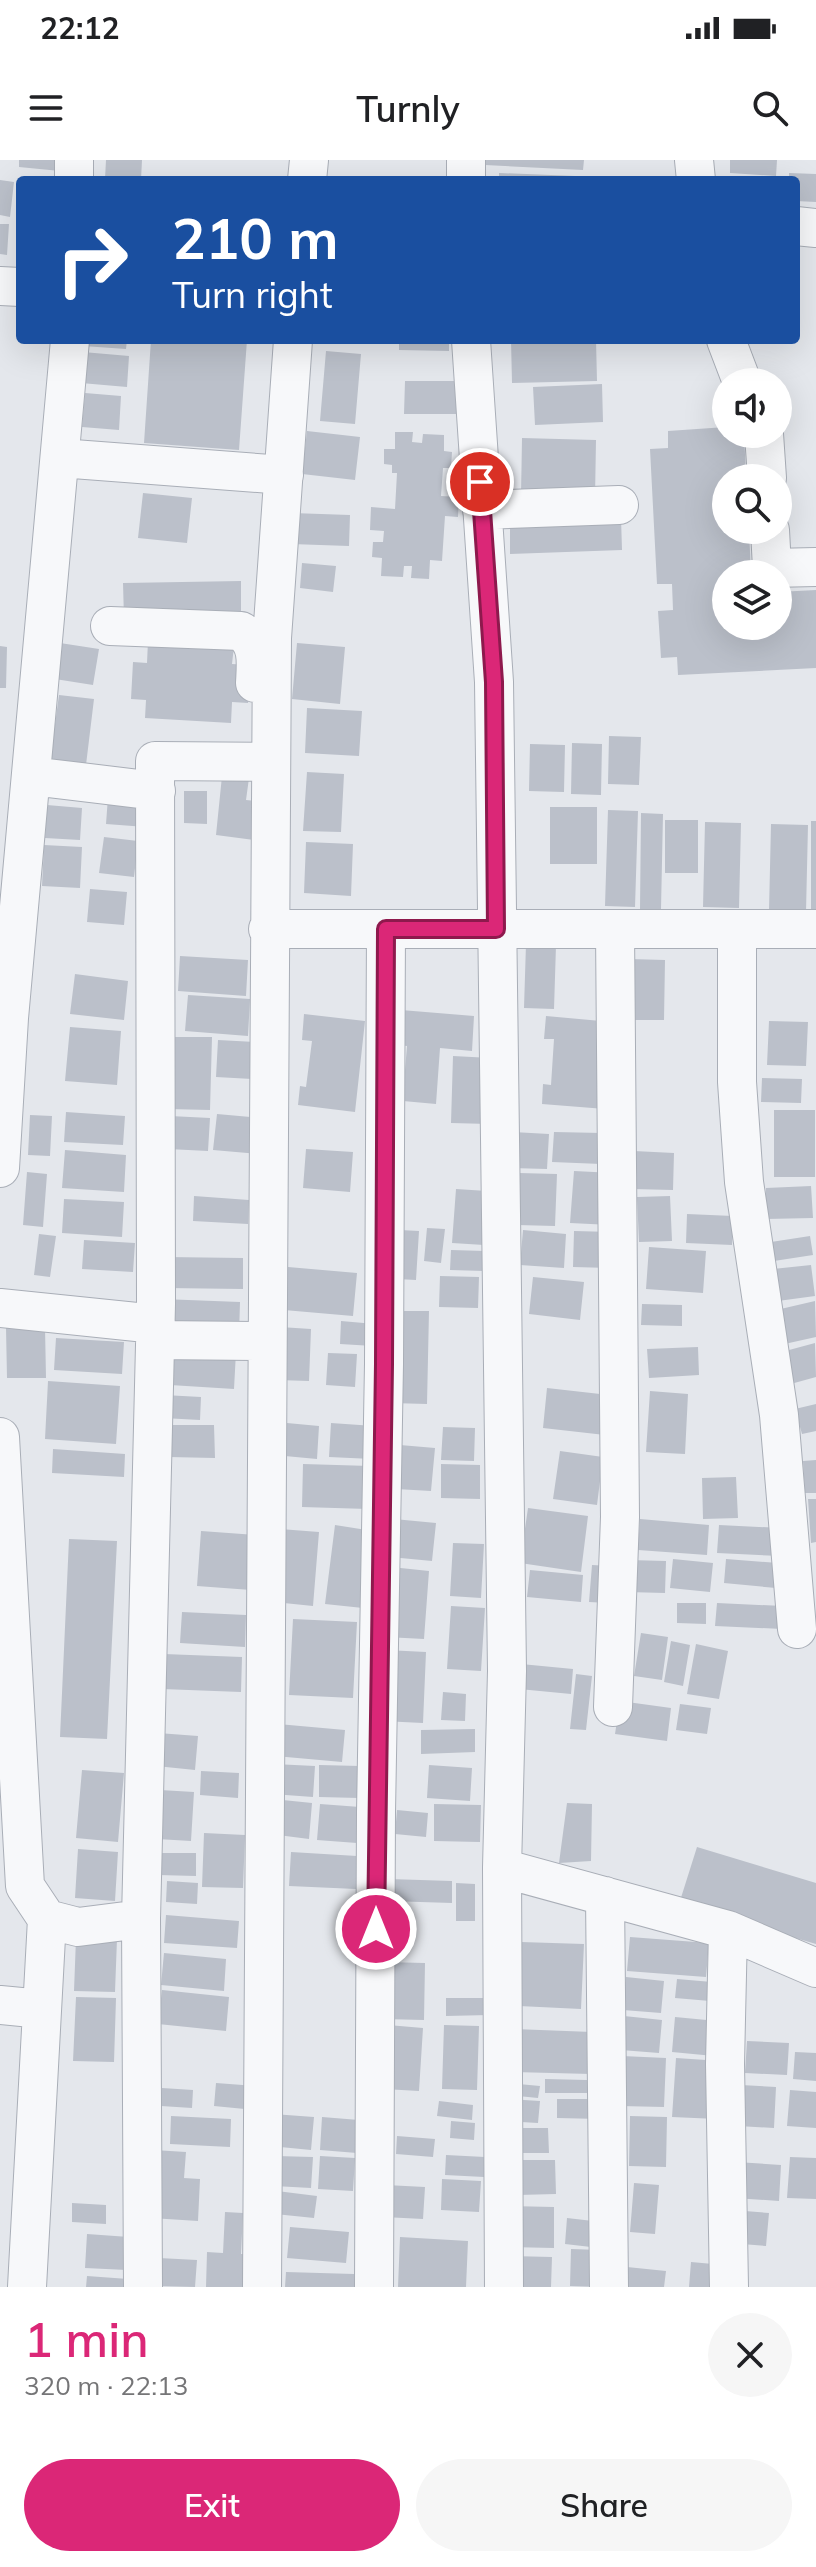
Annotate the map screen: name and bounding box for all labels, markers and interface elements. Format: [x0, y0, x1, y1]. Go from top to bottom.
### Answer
text: 22:12 [40, 9, 119, 47]
icon: menu [24, 86, 68, 130]
text: Turnly [356, 86, 460, 131]
icon: search [748, 86, 792, 130]
text: 210 m [172, 203, 339, 273]
icon: right [40, 208, 144, 312]
text: Turn right [172, 272, 333, 317]
map controls [712, 368, 792, 640]
button: sound [712, 368, 792, 448]
pin [446, 448, 514, 516]
icon: arrive [458, 460, 502, 504]
button: search [712, 464, 792, 544]
button: layers [712, 560, 792, 640]
position arrow [334, 1887, 418, 1971]
text: 1 min [24, 2309, 149, 2369]
button: close [708, 2313, 792, 2397]
text: 320 m · 22:13 [24, 2369, 188, 2402]
button: Exit [24, 2459, 400, 2551]
button: Share [416, 2459, 792, 2551]

